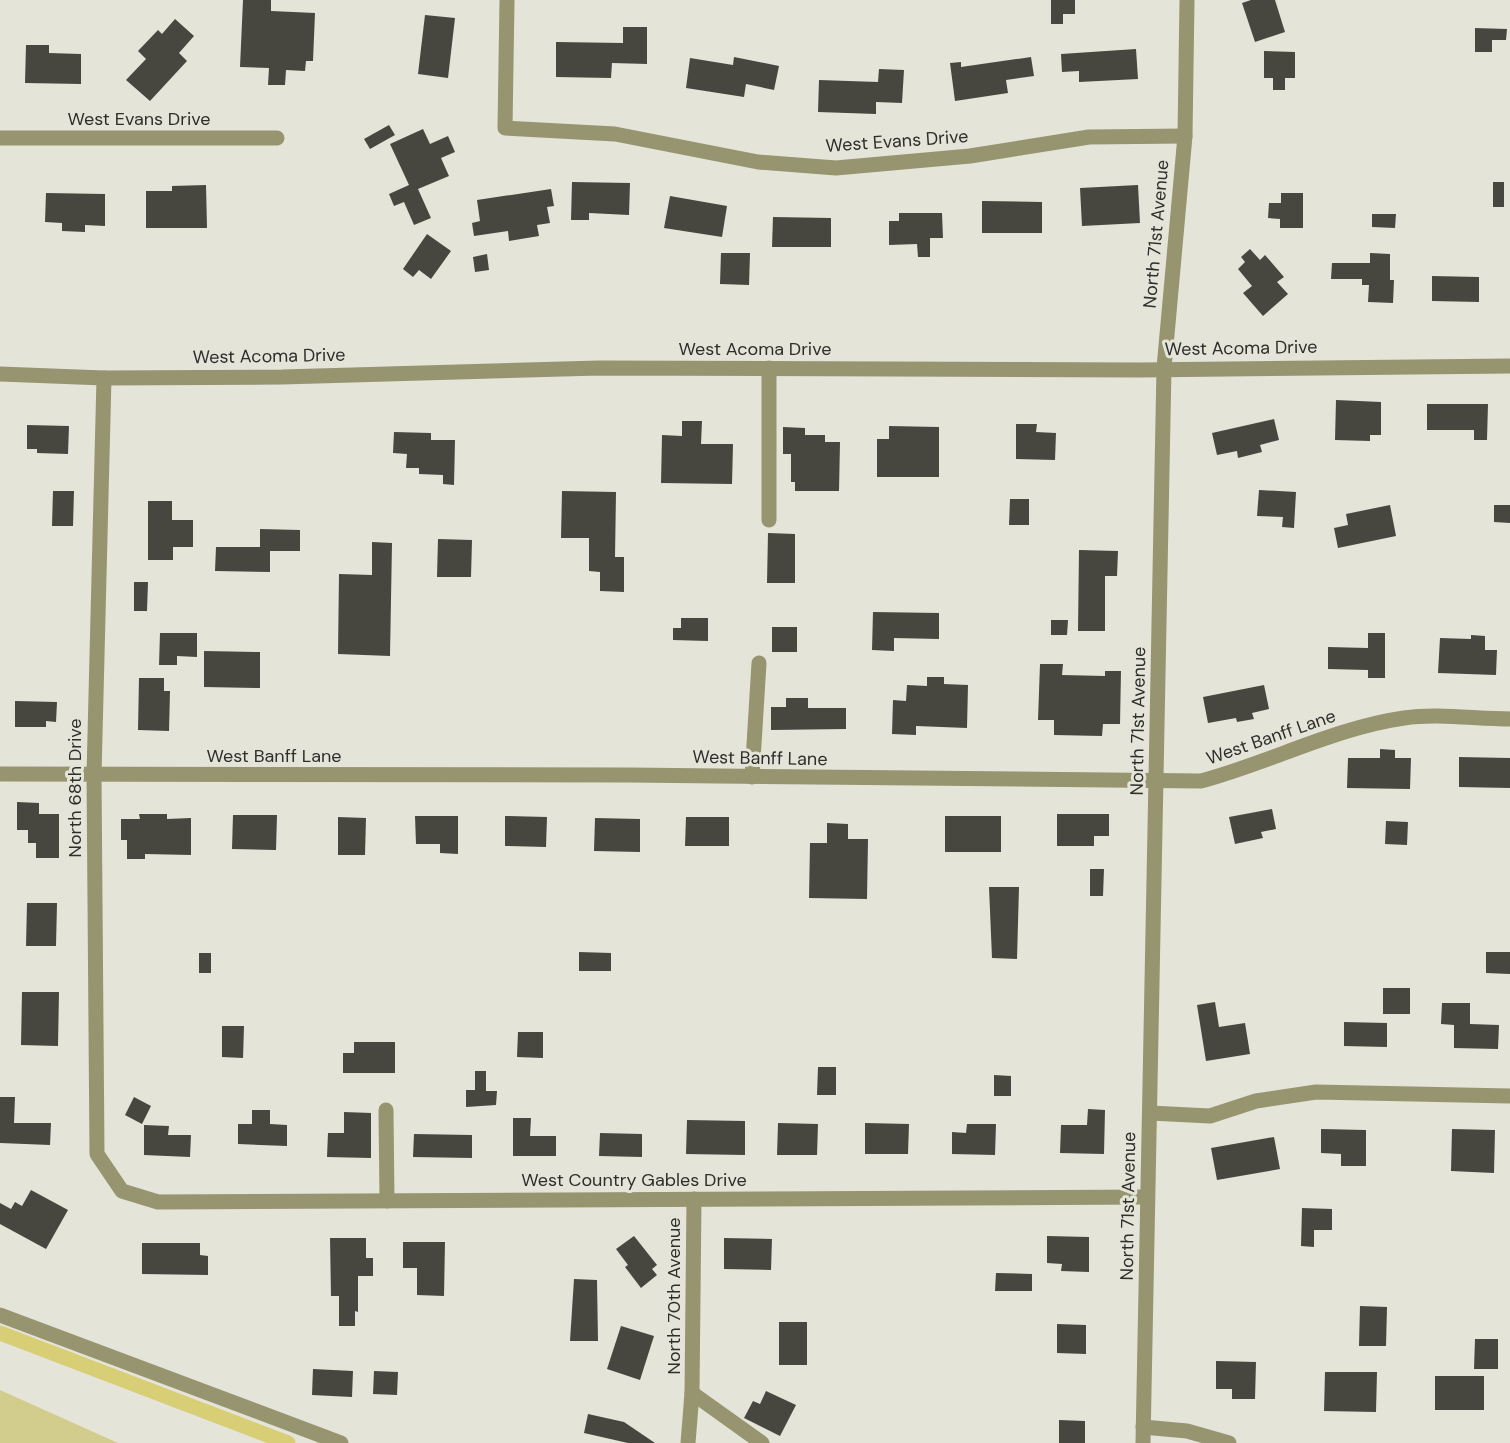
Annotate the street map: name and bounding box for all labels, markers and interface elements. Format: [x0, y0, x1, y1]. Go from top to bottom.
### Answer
street label: West Evans Drive [68, 107, 211, 131]
street label: West Evans Drive [825, 124, 969, 158]
street label: North 71st Avenue [1138, 159, 1174, 309]
street label: West Acoma Drive [1164, 335, 1318, 361]
street label: West Acoma Drive [679, 337, 831, 361]
street label: West Acoma Drive [192, 343, 346, 369]
street label: North 71st Avenue [1125, 646, 1151, 796]
street label: West Banff Lane [1203, 704, 1339, 770]
street label: North 68th Drive [63, 718, 87, 858]
street label: West Banff Lane [206, 744, 342, 768]
street label: West Banff Lane [692, 745, 828, 771]
street label: North 71st Avenue [1115, 1131, 1141, 1281]
street label: West Country Gables Drive [521, 1168, 747, 1192]
street label: North 70th Avenue [662, 1218, 686, 1375]

